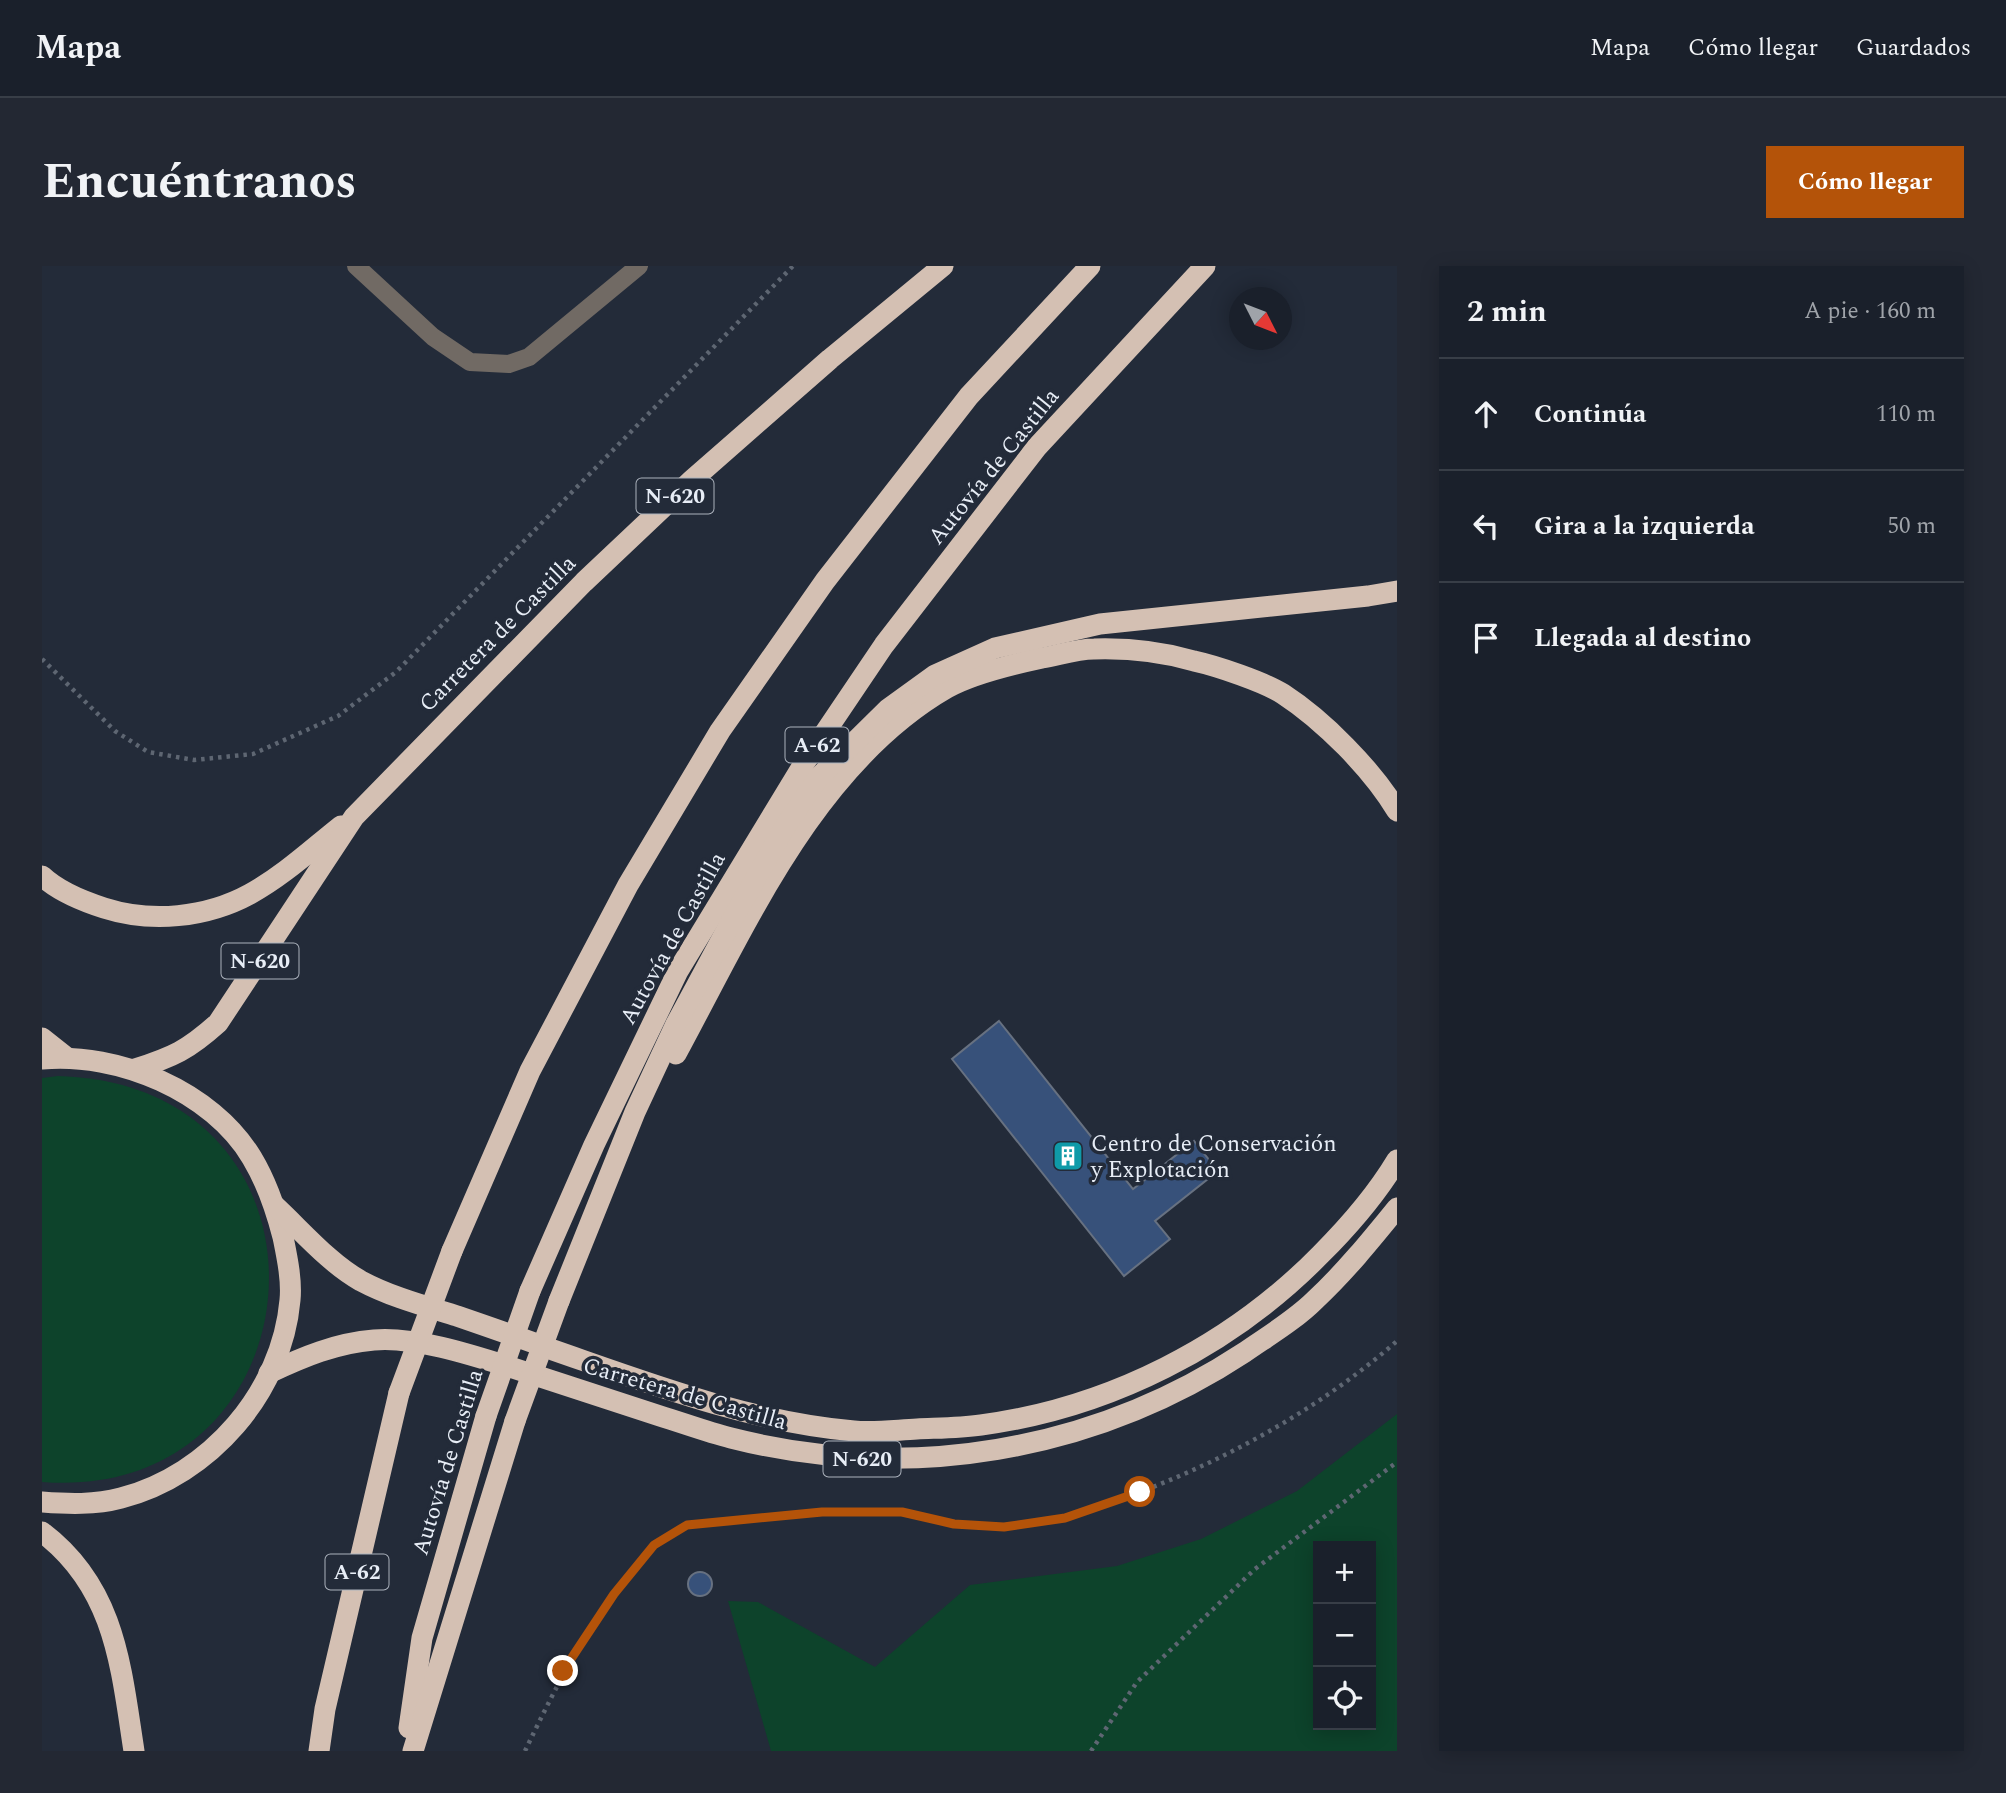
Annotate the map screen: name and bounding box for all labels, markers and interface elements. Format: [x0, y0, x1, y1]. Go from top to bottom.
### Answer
text: Mapa [35, 23, 121, 73]
text: Mapa [1590, 30, 1650, 66]
text: Cómo llegar [1688, 30, 1818, 66]
text: Guardados [1856, 30, 1971, 66]
text: Encuéntranos [42, 145, 357, 220]
button: Cómo llegar [1766, 146, 1964, 218]
north arrow [1229, 287, 1292, 350]
text: 2 min [1467, 289, 1547, 335]
text: A pie · 160 m [1804, 294, 1936, 329]
street label: Autovía de Castilla [920, 381, 1068, 553]
text: Continúa [1534, 394, 1646, 434]
icon: ahead [1467, 395, 1505, 433]
text: 110 m [1876, 397, 1936, 432]
road number: N-620 [636, 478, 714, 513]
text: Gira a la izquierda [1534, 506, 1755, 546]
icon: left [1467, 507, 1505, 545]
text: 50 m [1887, 509, 1936, 544]
street label: Carretera de Castilla [411, 547, 585, 721]
text: Llegada al destino [1534, 618, 1751, 658]
icon: arrive [1467, 619, 1505, 657]
road number: A-62 [786, 728, 848, 762]
street label: Autovía de Castilla [611, 846, 735, 1032]
road number: N-620 [222, 944, 298, 978]
place label: Centro de Conservación y Explotación [1090, 1127, 1337, 1188]
building icon: Centro de Conservación y Explotación [1051, 1139, 1085, 1173]
street label: Carretera de Castilla [579, 1349, 791, 1440]
street label: Autovía de Castilla [403, 1365, 493, 1560]
road number: N-620 [824, 1442, 900, 1476]
route start [1124, 1476, 1155, 1507]
map controls [1313, 1541, 1376, 1730]
button: + [1313, 1541, 1376, 1604]
road number: A-62 [326, 1554, 388, 1590]
button: − [1313, 1604, 1376, 1667]
route end [547, 1655, 578, 1686]
button: locate [1313, 1667, 1376, 1730]

